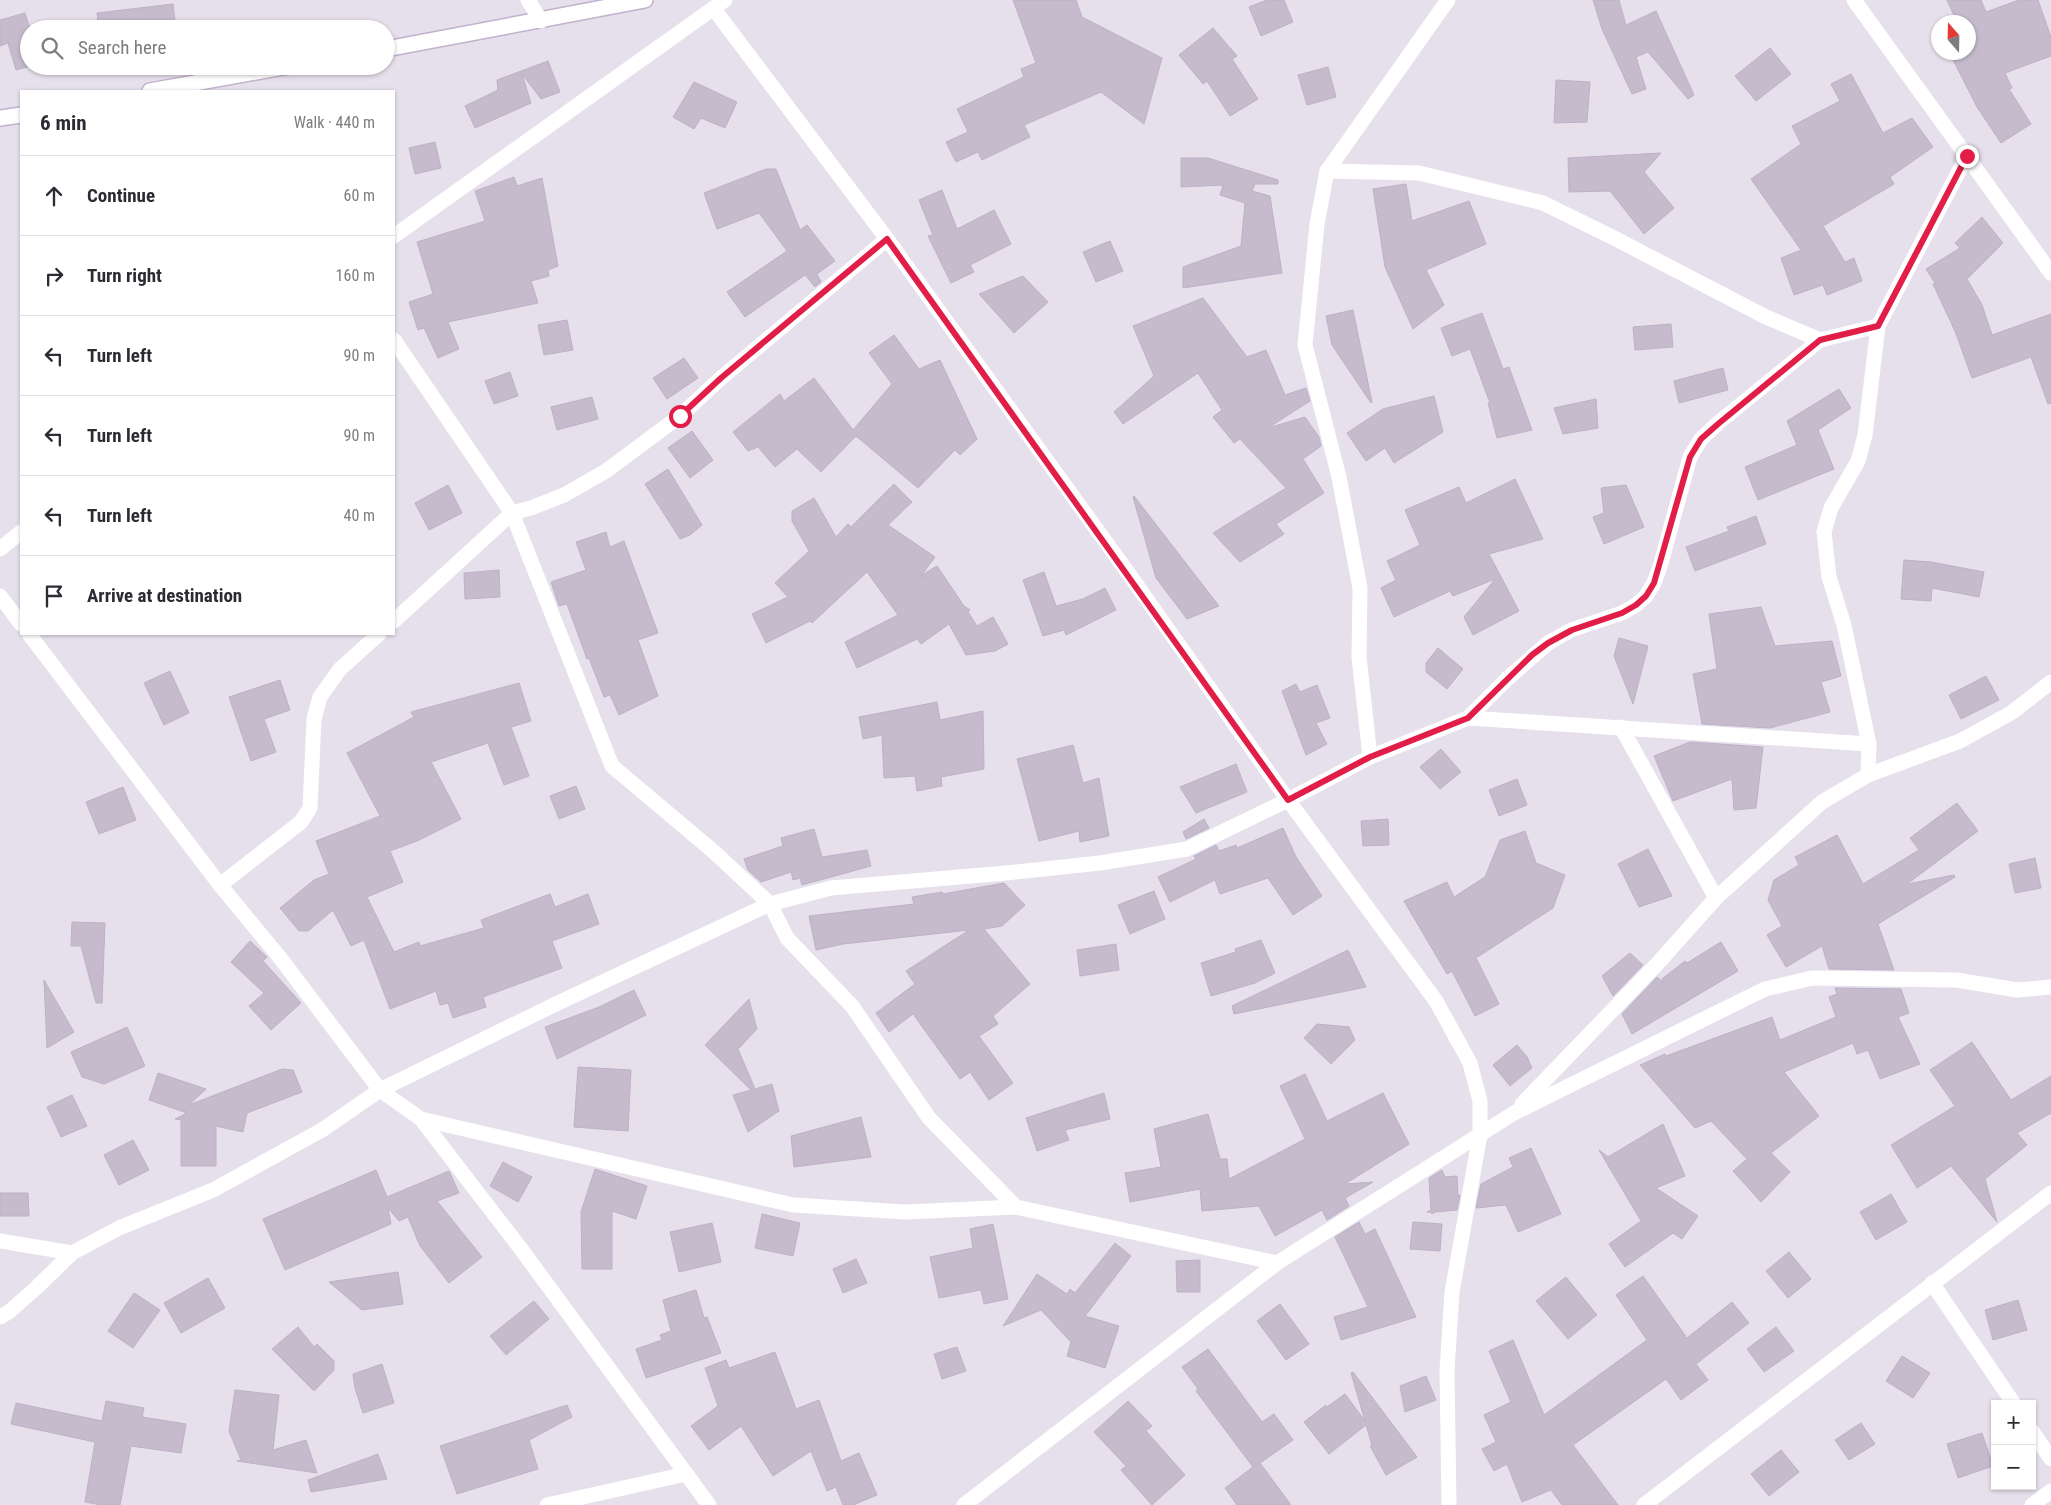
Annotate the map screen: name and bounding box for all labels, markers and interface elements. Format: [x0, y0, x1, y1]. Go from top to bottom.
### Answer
north arrow [1931, 15, 1976, 60]
search box [20, 20, 395, 75]
icon: search [38, 34, 66, 62]
text: Search here [78, 36, 166, 59]
text: 6 min [40, 111, 87, 135]
text: Walk · 440 m [294, 113, 375, 132]
route end [1956, 145, 1979, 168]
icon: ahead [40, 182, 68, 210]
text: Continue [87, 184, 155, 207]
text: 60 m [343, 186, 375, 205]
icon: right [40, 262, 68, 290]
text: Turn right [87, 264, 162, 287]
text: 160 m [336, 266, 375, 285]
icon: left [40, 342, 68, 370]
text: Turn left [87, 344, 152, 367]
text: 90 m [343, 346, 375, 365]
route start [669, 405, 692, 428]
icon: left [40, 422, 68, 450]
text: Turn left [87, 424, 152, 447]
text: 90 m [343, 426, 375, 445]
icon: left [40, 502, 68, 530]
text: Turn left [87, 504, 152, 527]
text: 40 m [343, 506, 375, 525]
icon: arrive [40, 582, 68, 610]
text: Arrive at destination [87, 584, 242, 607]
map controls [1991, 1400, 2036, 1490]
button: + [1991, 1400, 2036, 1445]
button: − [1991, 1445, 2036, 1490]

